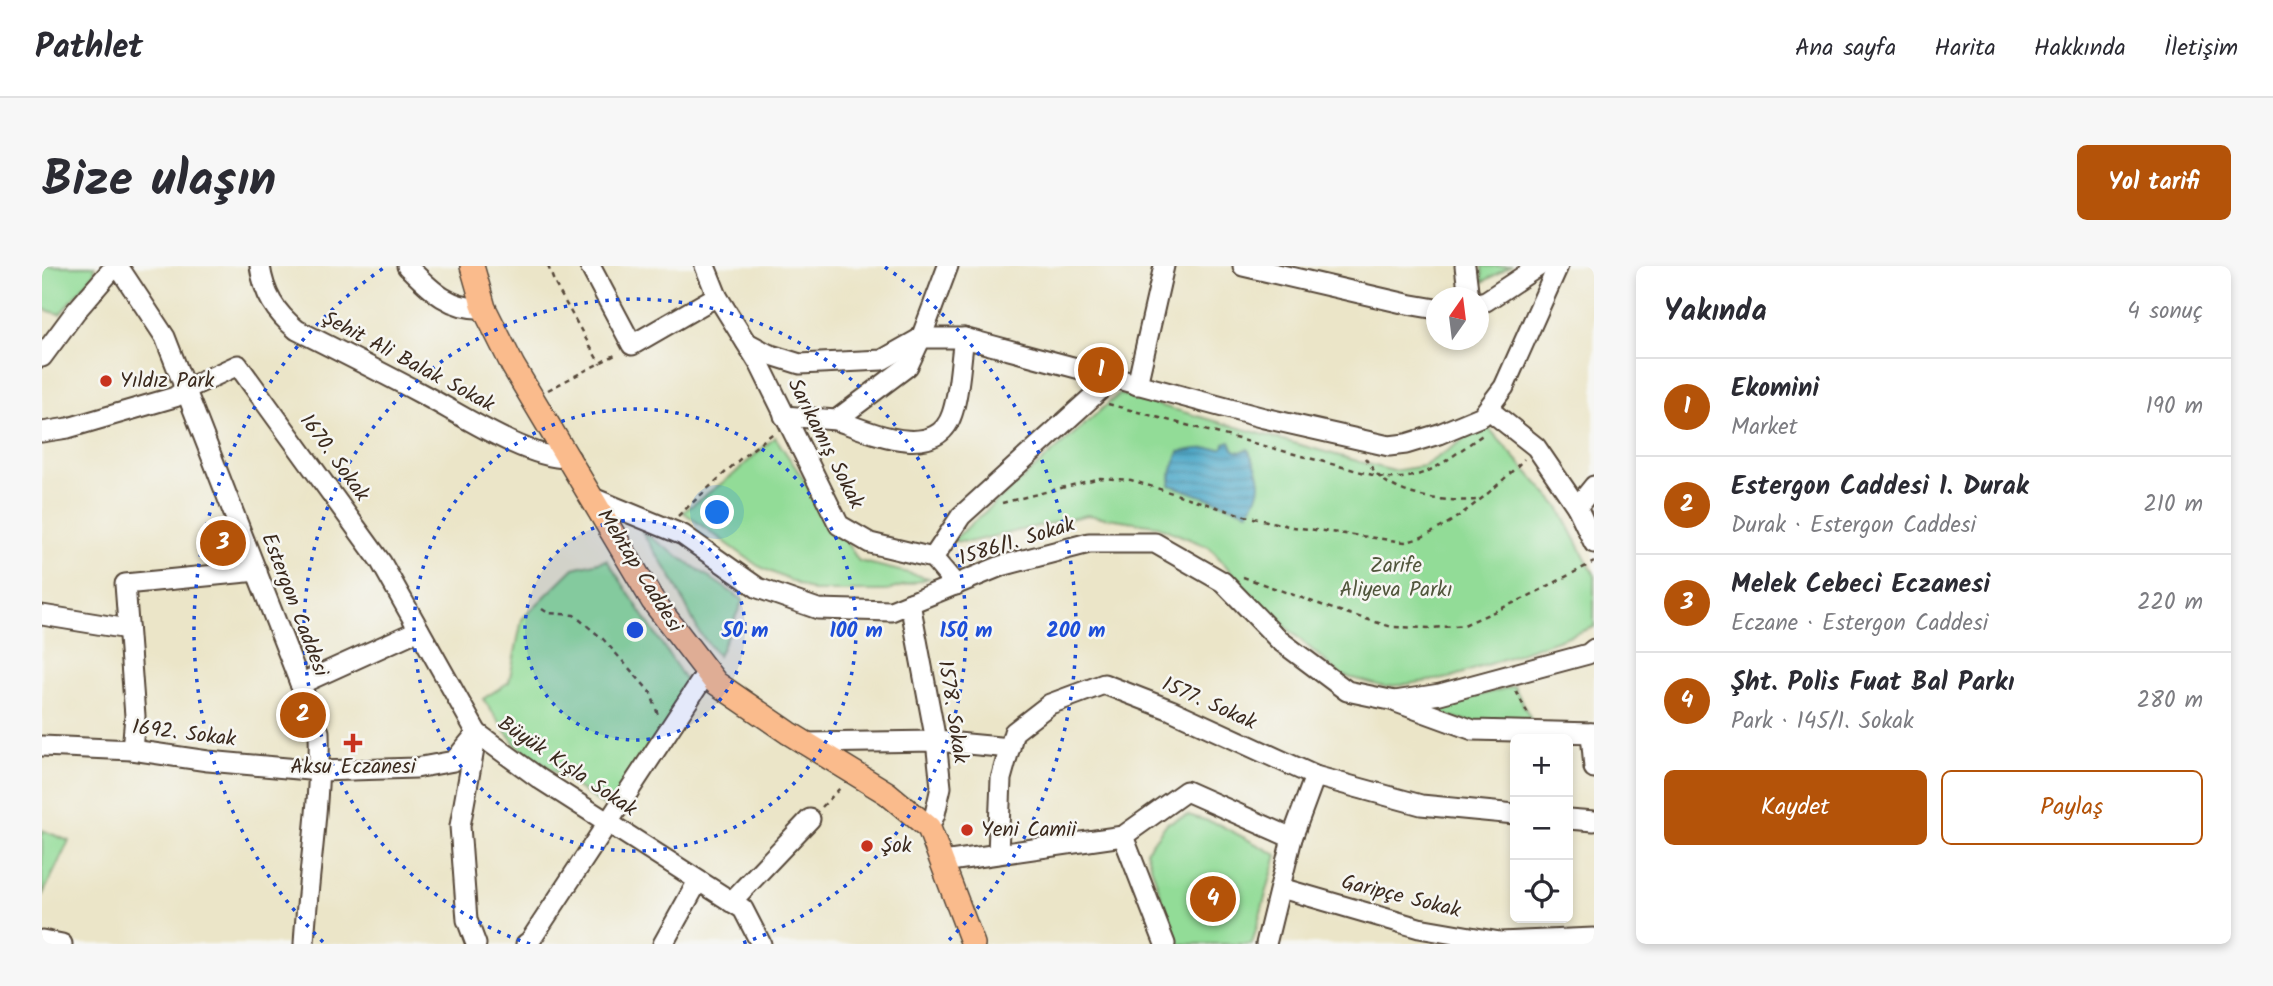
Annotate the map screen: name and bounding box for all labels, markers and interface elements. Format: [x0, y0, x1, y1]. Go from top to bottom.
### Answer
text: Pathlet [35, 22, 143, 75]
text: Ana sayfa [1795, 29, 1896, 68]
text: Harita [1934, 29, 1996, 68]
text: Hakkında [2034, 29, 2126, 68]
text: İletişim [2164, 29, 2238, 68]
text: Bize ulaşın [42, 143, 276, 221]
button: Yol tarifi [2077, 145, 2231, 220]
north arrow [1426, 287, 1489, 350]
text: Yakında [1664, 288, 1767, 336]
text: 4 sonuç [2127, 294, 2203, 330]
street label: Şehit Ali Balak Sokak [316, 302, 500, 422]
pin: 1 [1078, 344, 1124, 396]
place label: Yıldız Park [120, 365, 214, 398]
text: Ekomini [1731, 368, 1819, 410]
marker: Yıldız Park [98, 373, 114, 389]
street label: Sarıkamış Sokak [778, 373, 872, 515]
text: 1 [1684, 389, 1690, 425]
text: 190 m [2146, 389, 2203, 425]
street label: 1670. Sokak [291, 407, 377, 509]
text: Market [1731, 410, 1798, 446]
text: Estergon Caddesi 1. Durak [1731, 466, 2028, 508]
text: 2 [1680, 487, 1694, 523]
text: 210 m [2143, 487, 2203, 523]
your location [700, 495, 734, 529]
street label: Mehtap Caddesi [588, 503, 691, 640]
text: Durak · Estergon Caddesi [1731, 508, 1976, 544]
street label: 1586/1. Sokak [955, 509, 1079, 575]
pin: 3 [200, 517, 246, 569]
street label: Estergon Caddesi [251, 528, 337, 683]
park label: Zarife Aliyeva Parkı [1340, 550, 1452, 607]
text: Melek Cebeci Eczanesi [1731, 564, 1990, 606]
text: 3 [1681, 585, 1693, 621]
text: 220 m [2137, 585, 2203, 621]
text: Eczane · Estergon Caddesi [1731, 606, 1988, 642]
text: 50 m [721, 615, 768, 648]
text: 100 m [829, 615, 883, 648]
text: 150 m [939, 615, 993, 648]
text: 200 m [1046, 615, 1106, 648]
centre of rings [623, 618, 647, 642]
street label: 1578. Sokak [928, 658, 976, 766]
text: Şht. Polis Fuat Bal Parkı [1731, 662, 2014, 704]
street label: 1577. Sokak [1156, 668, 1262, 740]
text: 4 [1681, 683, 1693, 719]
text: 280 m [2137, 683, 2203, 719]
pin: 2 [280, 689, 326, 741]
text: Park · 145/1. Sokak [1731, 704, 1914, 740]
street label: Büyük Kışla Sokak [491, 708, 644, 826]
street label: 1692. Sokak [130, 711, 238, 757]
map controls [1510, 734, 1573, 923]
button: + [1510, 734, 1573, 797]
marker: Aksu Eczanesi [345, 735, 361, 751]
place label: Aksu Eczanesi [290, 751, 417, 784]
button: Kaydet [1664, 770, 1927, 845]
button: Paylaş [1941, 770, 2203, 845]
button: − [1510, 797, 1573, 860]
place label: Yeni Camii [981, 814, 1077, 847]
marker: Yeni Camii [959, 822, 975, 838]
place label: Şok [881, 830, 912, 863]
marker: Şok [859, 838, 875, 854]
button: locate [1510, 860, 1573, 923]
street label: Garipçe Sokak [1338, 866, 1464, 928]
pin: 4 [1190, 873, 1236, 925]

